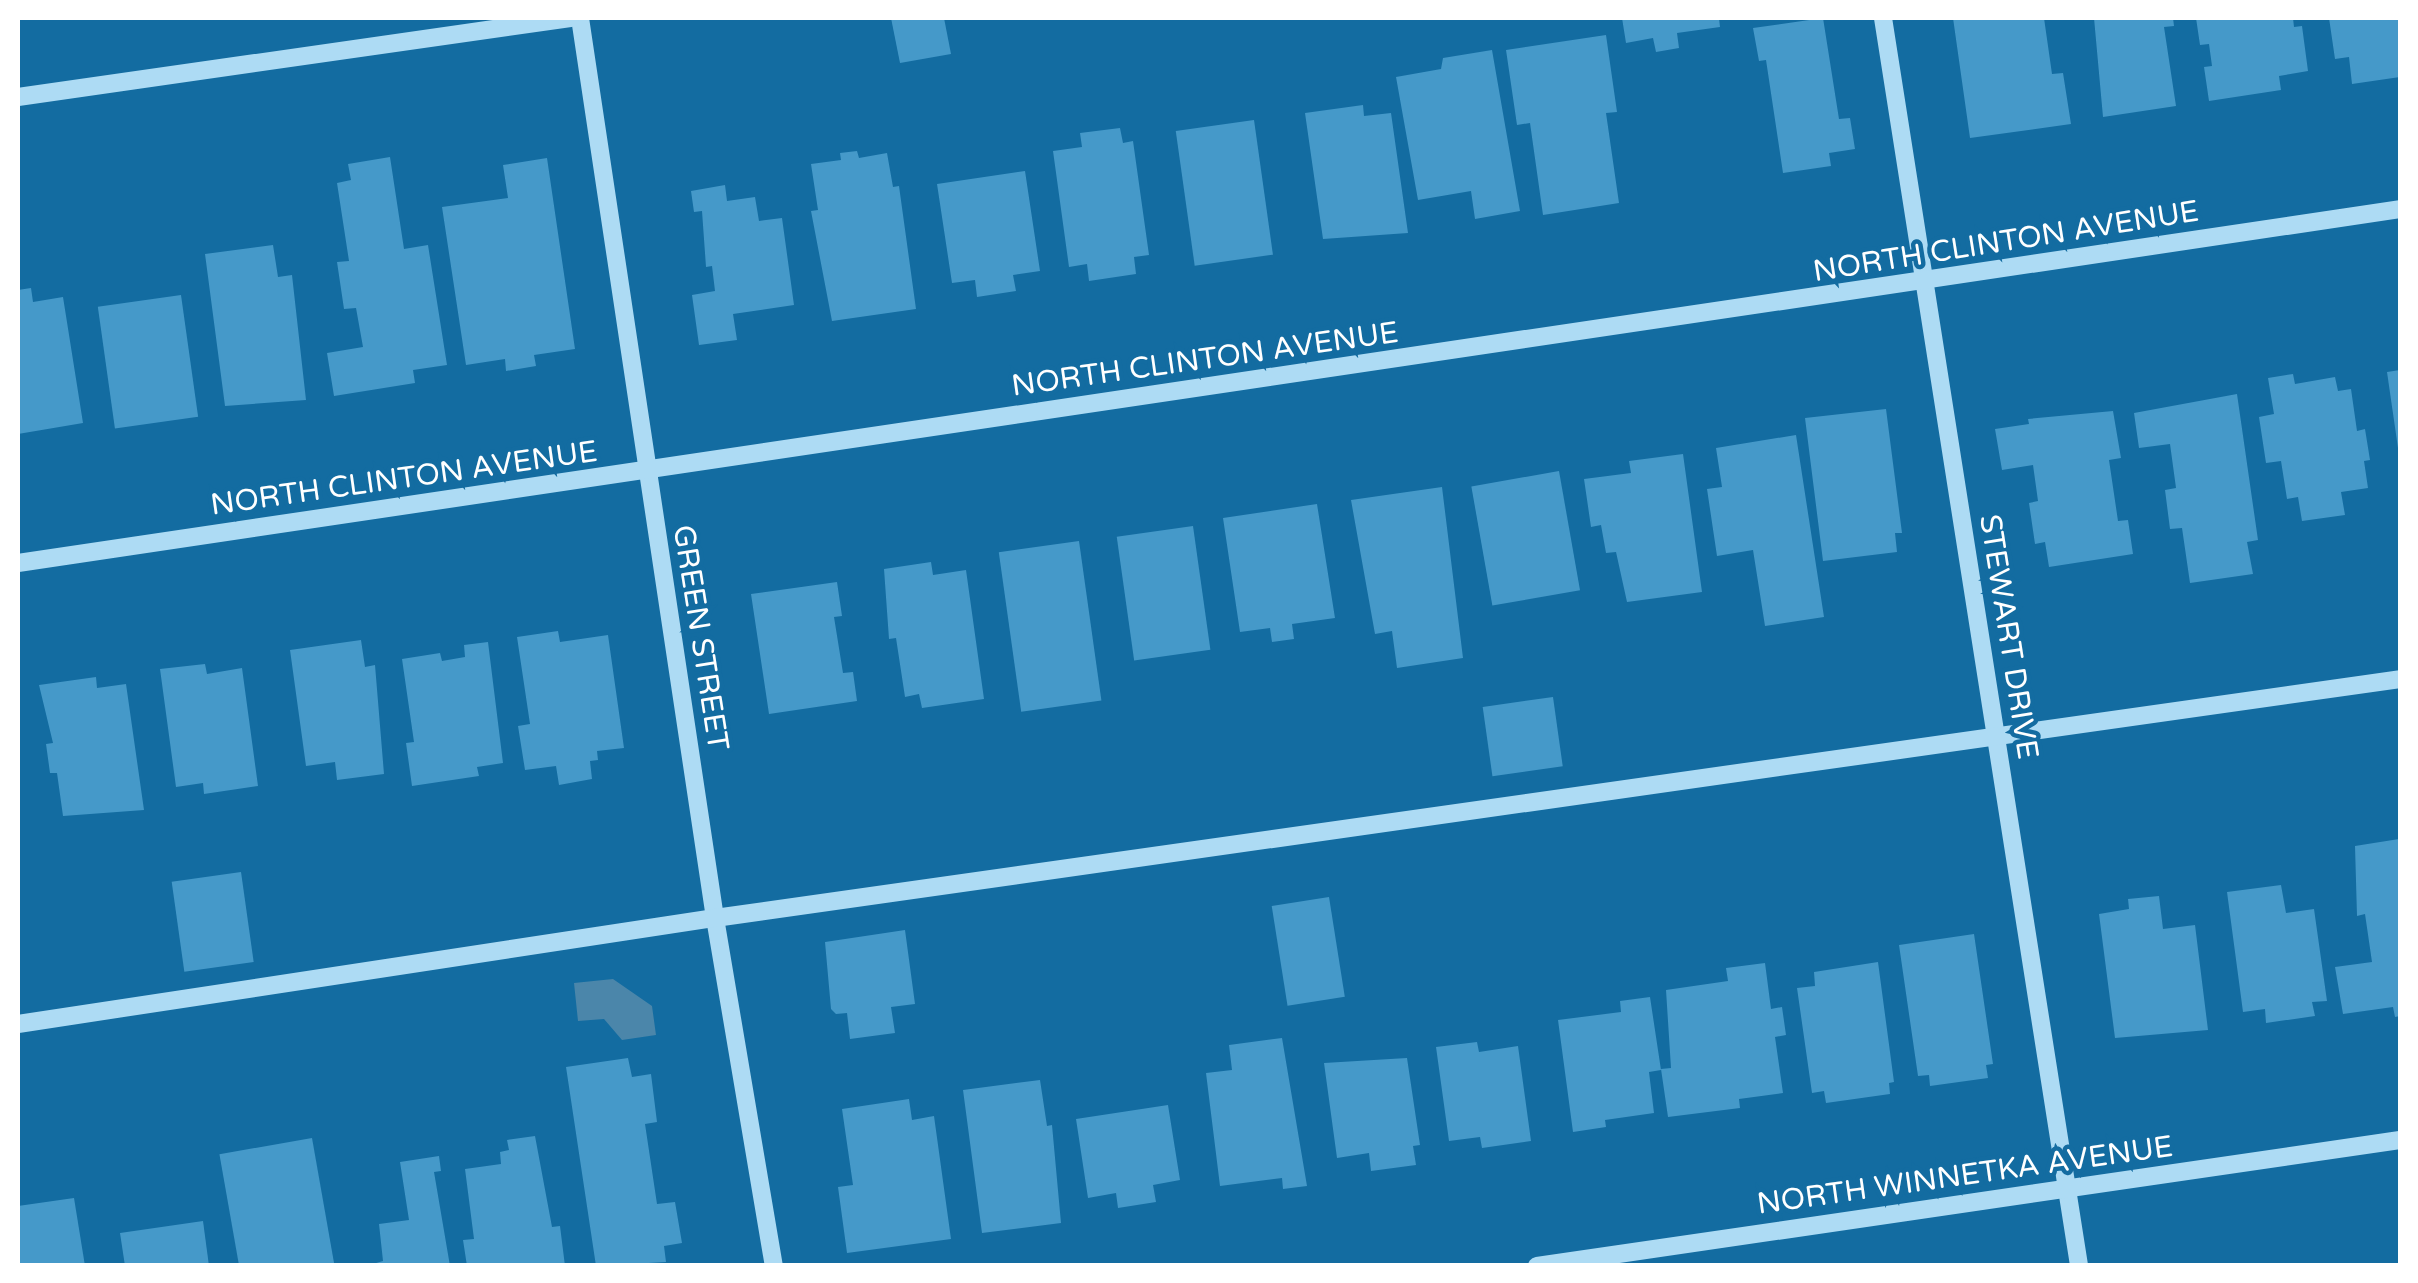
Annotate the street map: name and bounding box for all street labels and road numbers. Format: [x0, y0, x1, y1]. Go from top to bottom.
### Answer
street label: NORTH CLINTON AVENUE [1811, 194, 2201, 290]
street label: NORTH CLINTON AVENUE [1009, 315, 1401, 405]
street label: NORTH CLINTON AVENUE [208, 434, 600, 524]
street label: STEWART DRIVE [1971, 512, 2045, 762]
street label: GREEN STREET [664, 523, 736, 753]
street label: NORTH WINNETKA AVENUE [1755, 1129, 2175, 1223]

